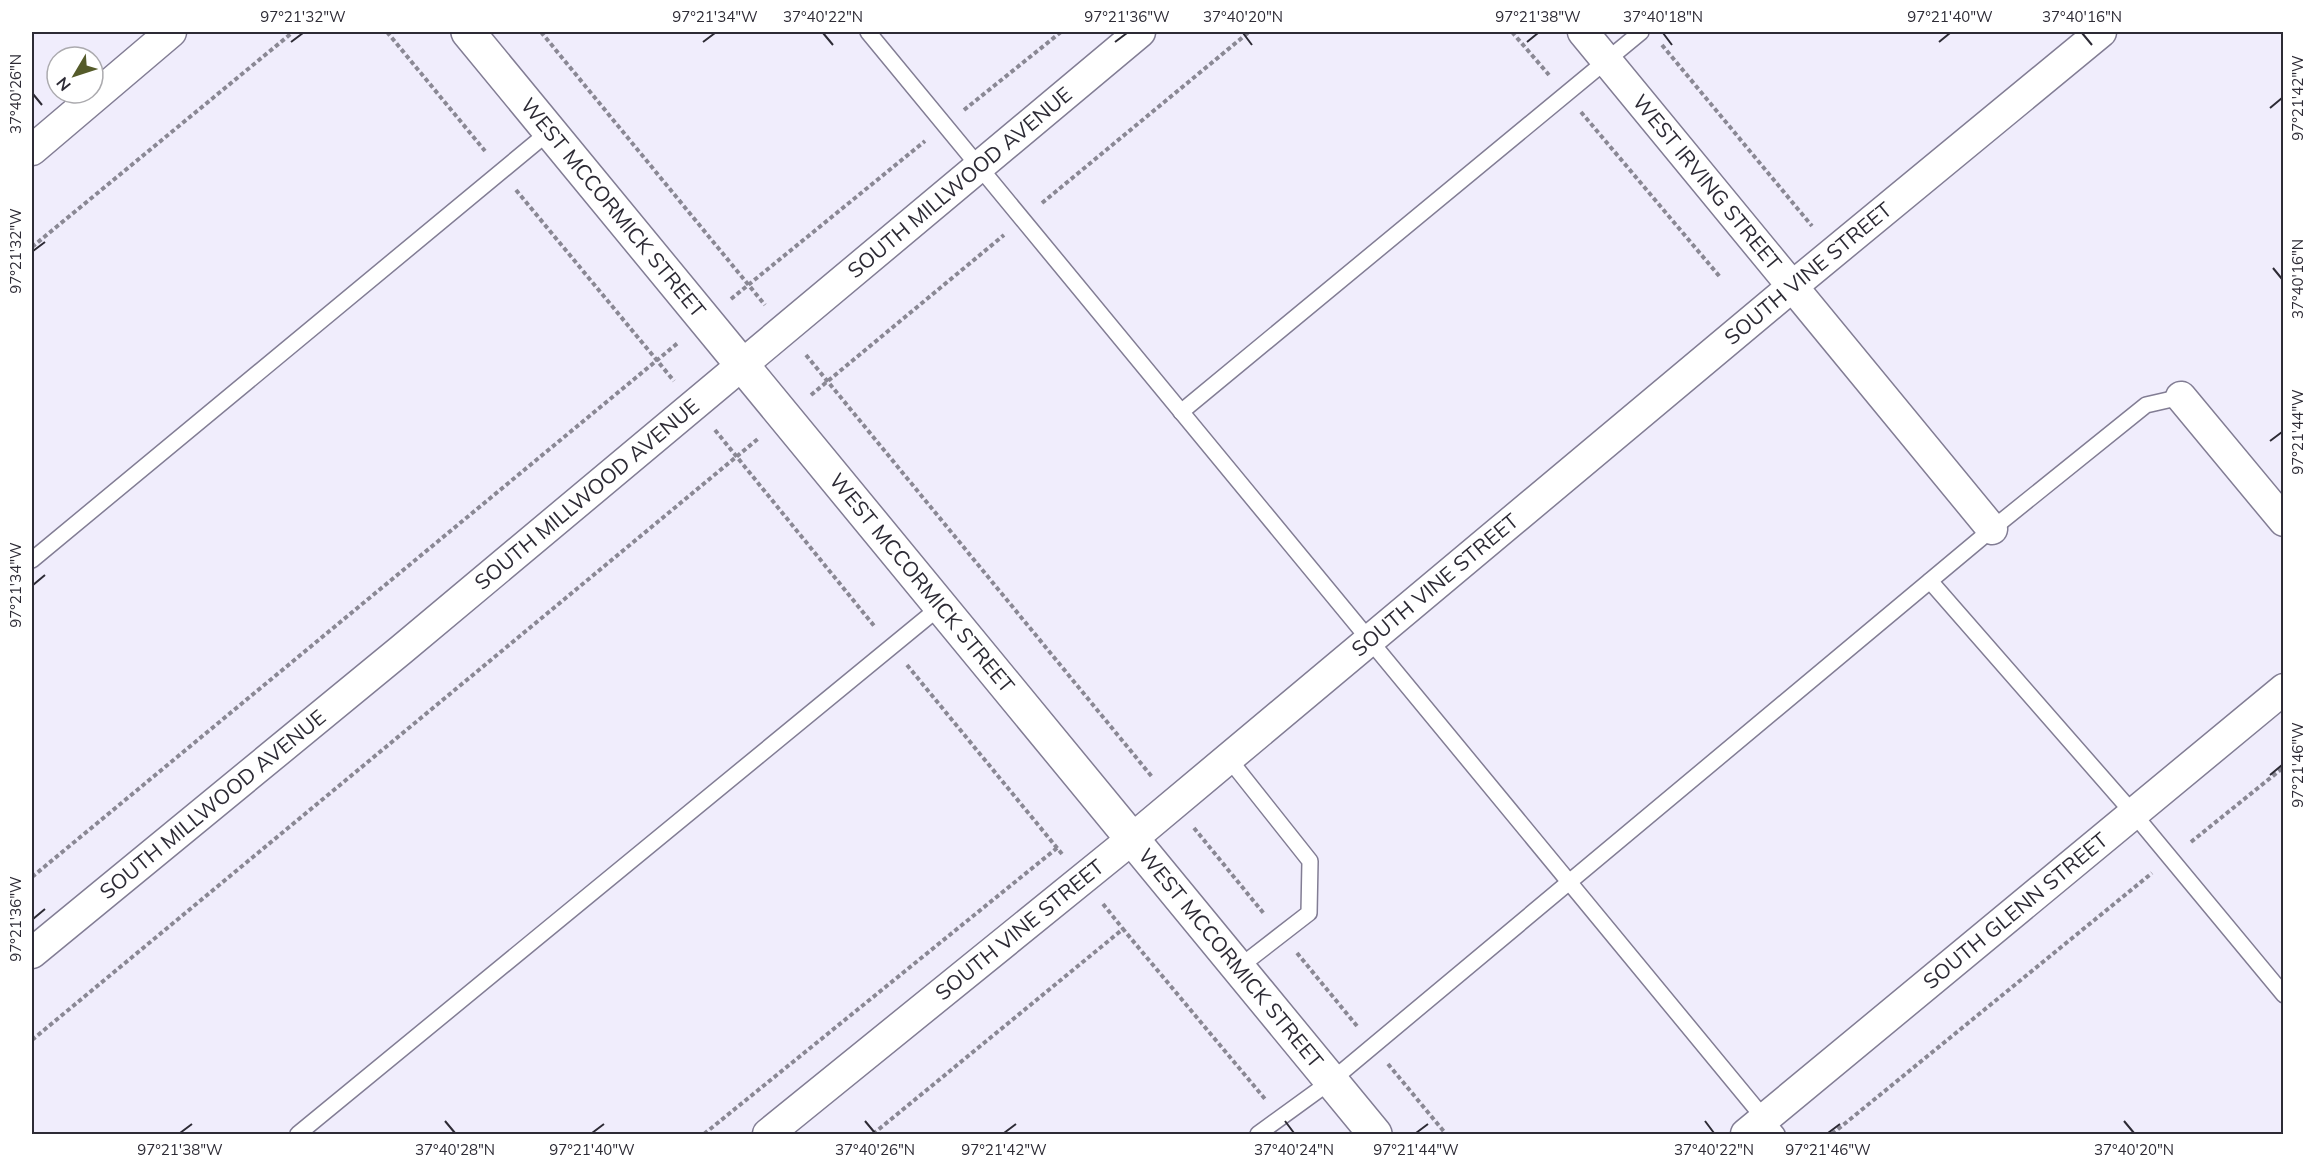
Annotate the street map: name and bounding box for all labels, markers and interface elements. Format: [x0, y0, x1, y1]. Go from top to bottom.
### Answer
text: 97°21'32"W [260, 7, 346, 26]
text: 97°21'34"W [672, 7, 758, 26]
text: 37°40'22"N [783, 7, 863, 26]
text: 97°21'36"W [1084, 7, 1170, 26]
text: 37°40'20"N [1203, 7, 1283, 26]
text: 97°21'38"W [1495, 7, 1581, 26]
text: 37°40'18"N [1623, 7, 1703, 26]
text: 97°21'40"W [1907, 7, 1993, 26]
text: 37°40'16"N [2042, 7, 2122, 26]
north arrow [45, 45, 105, 105]
text: 37°40'26"N [6, 54, 25, 134]
text: 97°21'42"W [2288, 55, 2307, 141]
text: N [52, 73, 75, 95]
street label: SOUTH MILLWOOD AVENUE [842, 81, 1077, 283]
street label: WEST IRVING STREET [1628, 89, 1788, 275]
street label: WEST MCCORMICK STREET [516, 92, 712, 323]
street label: SOUTH VINE STREET [1719, 196, 1897, 350]
text: 97°21'32"W [6, 208, 25, 294]
text: 37°40'16"N [2288, 239, 2307, 319]
text: 97°21'44"W [2288, 389, 2307, 475]
street label: SOUTH MILLWOOD AVENUE [469, 392, 704, 595]
street label: WEST MCCORMICK STREET [824, 467, 1021, 698]
street label: SOUTH VINE STREET [1346, 507, 1524, 662]
text: 97°21'34"W [6, 542, 25, 628]
street label: SOUTH MILLWOOD AVENUE [94, 703, 330, 904]
text: 97°21'46"W [2288, 722, 2307, 808]
street label: SOUTH GLENN STREET [1917, 826, 2113, 994]
street label: WEST MCCORMICK STREET [1133, 843, 1330, 1073]
street label: SOUTH VINE STREET [929, 853, 1109, 1005]
text: 97°21'36"W [6, 876, 25, 962]
text: 97°21'38"W [137, 1140, 223, 1159]
text: 37°40'28"N [415, 1140, 495, 1159]
text: 97°21'40"W [549, 1140, 635, 1159]
text: 37°40'26"N [835, 1140, 915, 1159]
text: 97°21'42"W [961, 1140, 1047, 1159]
text: 37°40'24"N [1254, 1140, 1334, 1159]
text: 97°21'44"W [1373, 1140, 1459, 1159]
text: 37°40'22"N [1674, 1140, 1754, 1159]
text: 97°21'46"W [1785, 1140, 1871, 1159]
text: 37°40'20"N [2094, 1140, 2174, 1159]

